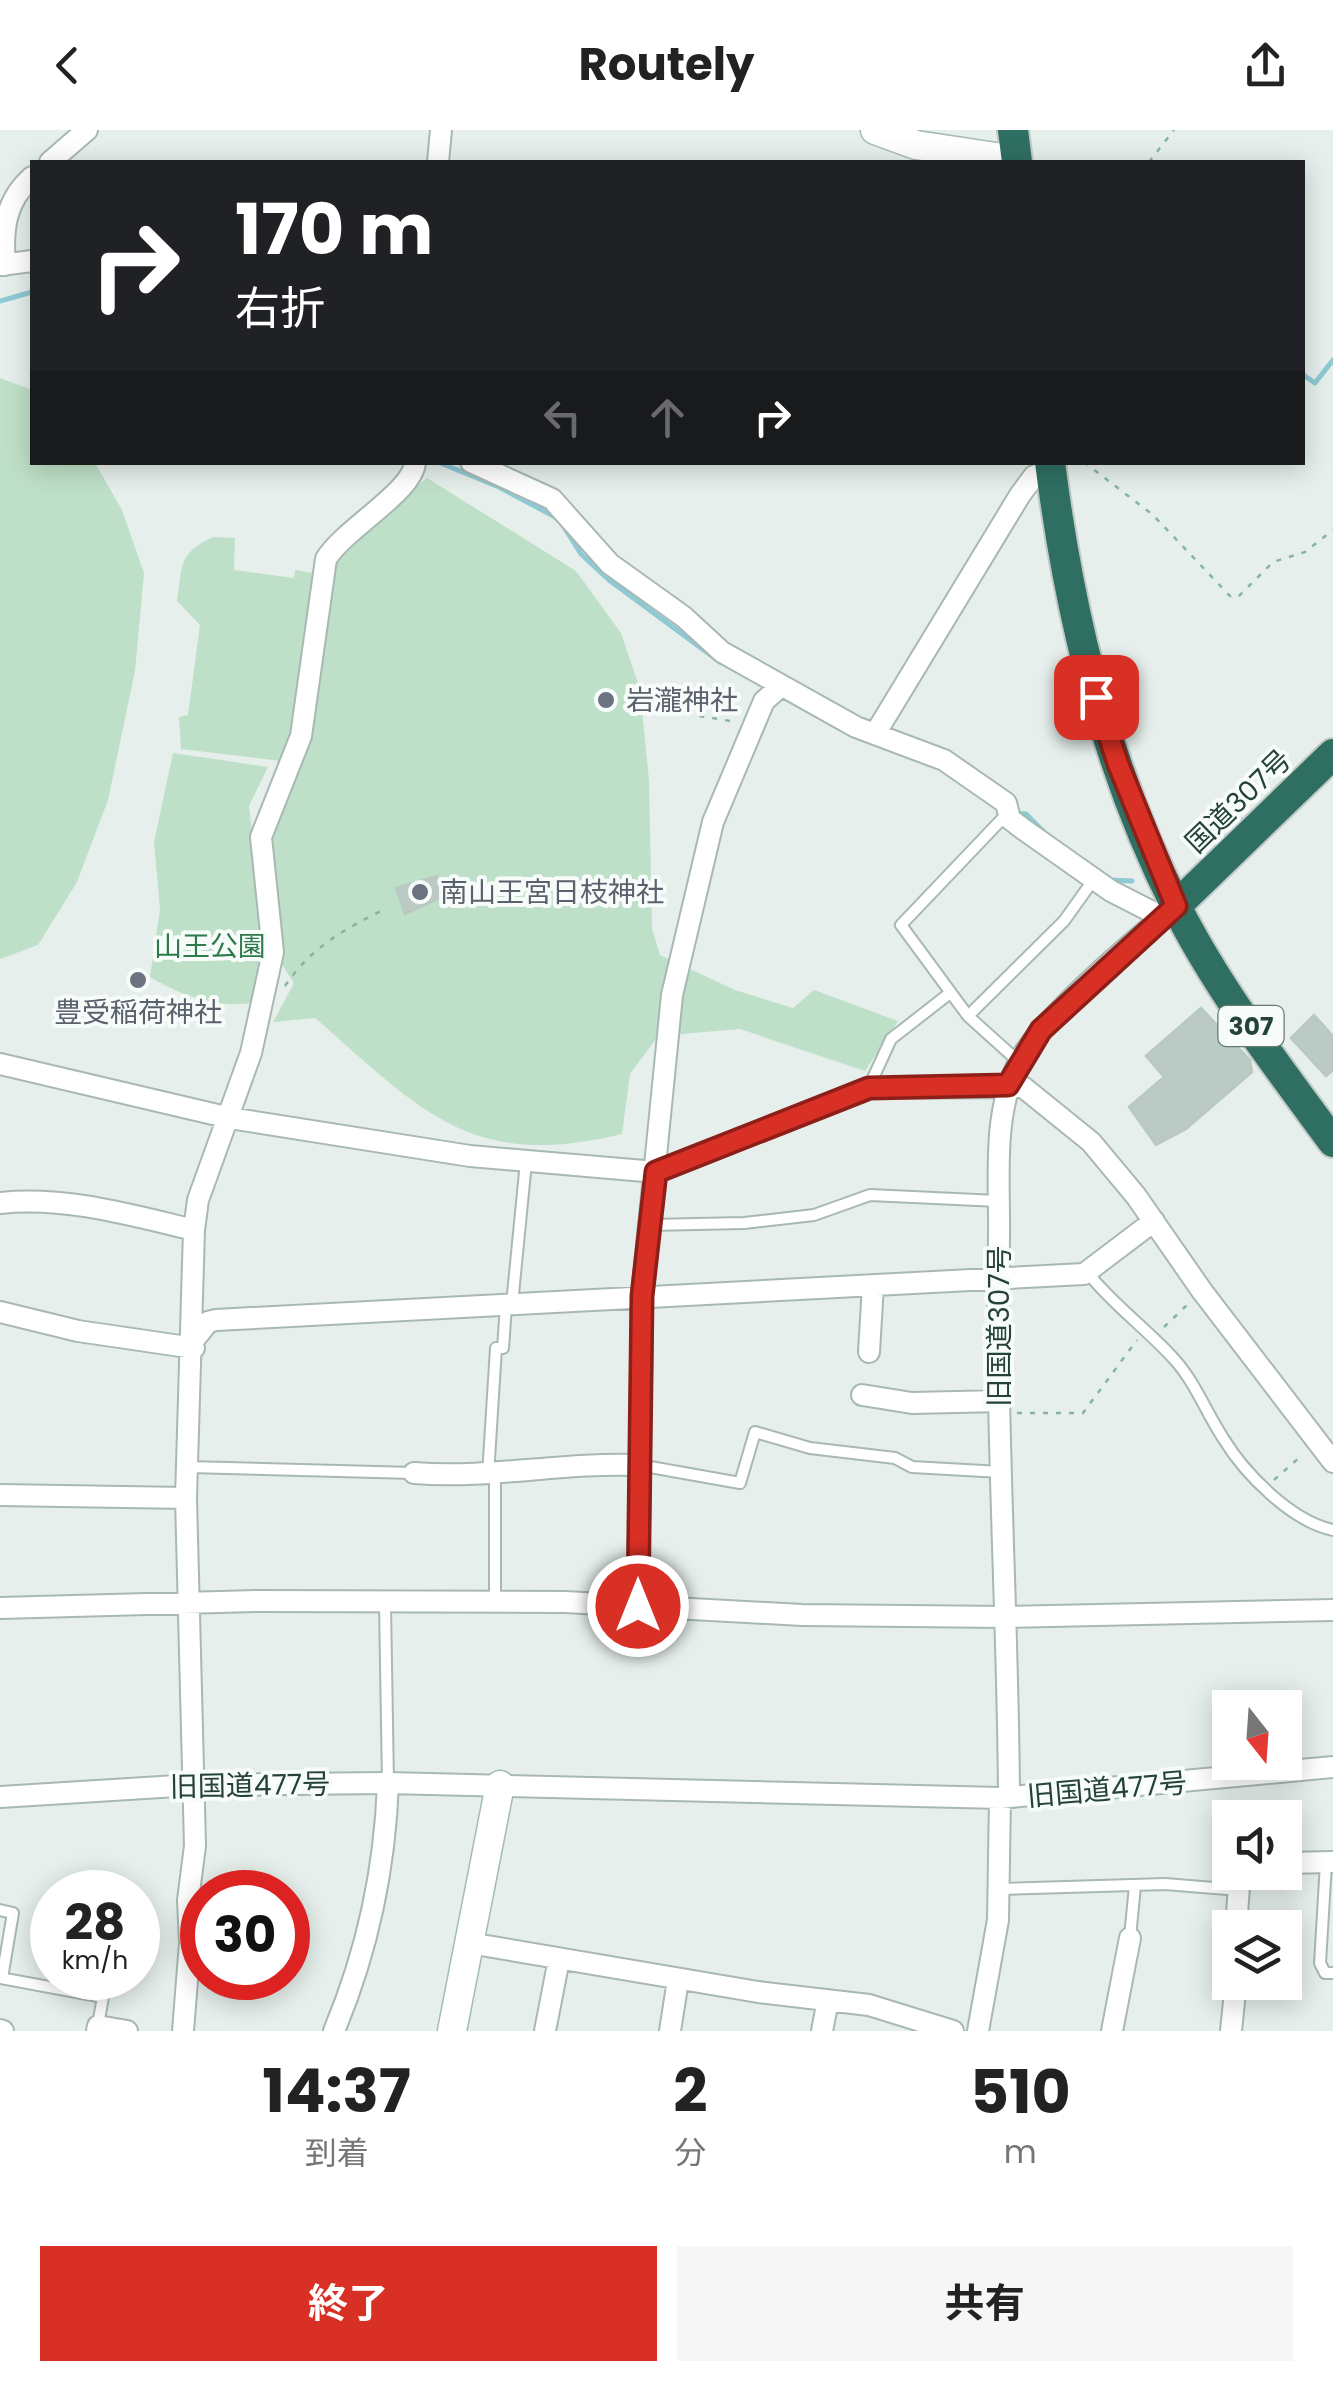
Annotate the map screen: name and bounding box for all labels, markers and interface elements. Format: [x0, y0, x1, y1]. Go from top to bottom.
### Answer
text: Routely [578, 33, 755, 96]
icon: back [40, 38, 95, 93]
icon: share [1238, 38, 1293, 93]
text: 170 m [235, 180, 433, 279]
icon: right [70, 200, 200, 330]
text: 右折 [235, 277, 325, 340]
icon: left [535, 390, 590, 445]
icon: ahead [640, 390, 695, 445]
icon: right [745, 390, 800, 445]
pin [1054, 655, 1139, 740]
icon: arrive [1069, 670, 1124, 725]
place label: 岩瀧神社 [626, 681, 738, 720]
marker: 岩瀧神社 [595, 689, 617, 711]
street label: 国道307号 [1177, 741, 1300, 862]
place label: 南山王宮日枝神社 [440, 873, 664, 912]
marker: 南山王宮日枝神社 [409, 881, 431, 903]
park label: 山王公園 [154, 927, 266, 966]
marker: 豊受稲荷神社 [127, 969, 149, 991]
place label: 豊受稲荷神社 [54, 993, 222, 1032]
road number: 307 [1218, 1006, 1284, 1046]
street label: 旧国道307号 [980, 1245, 1019, 1407]
position arrow [586, 1554, 690, 1658]
north arrow [1212, 1690, 1302, 1780]
map controls [1212, 1690, 1302, 2000]
street label: 旧国道477号 [1026, 1763, 1189, 1816]
street label: 旧国道477号 [170, 1765, 330, 1806]
button: sound [1212, 1800, 1302, 1890]
speed limit sign: 30 [180, 1870, 310, 2000]
text: 28 [65, 1887, 125, 1958]
button: layers [1212, 1910, 1302, 2000]
text: km/h [62, 1943, 128, 1978]
text: 14:37 [262, 2049, 411, 2133]
text: 2 [673, 2049, 708, 2133]
text: 510 [970, 2050, 1071, 2134]
text: m [1004, 2129, 1037, 2174]
text: 到着 [305, 2130, 369, 2175]
text: 分 [674, 2130, 706, 2175]
button: 終了 [40, 2246, 657, 2361]
button: 共有 [677, 2246, 1293, 2361]

